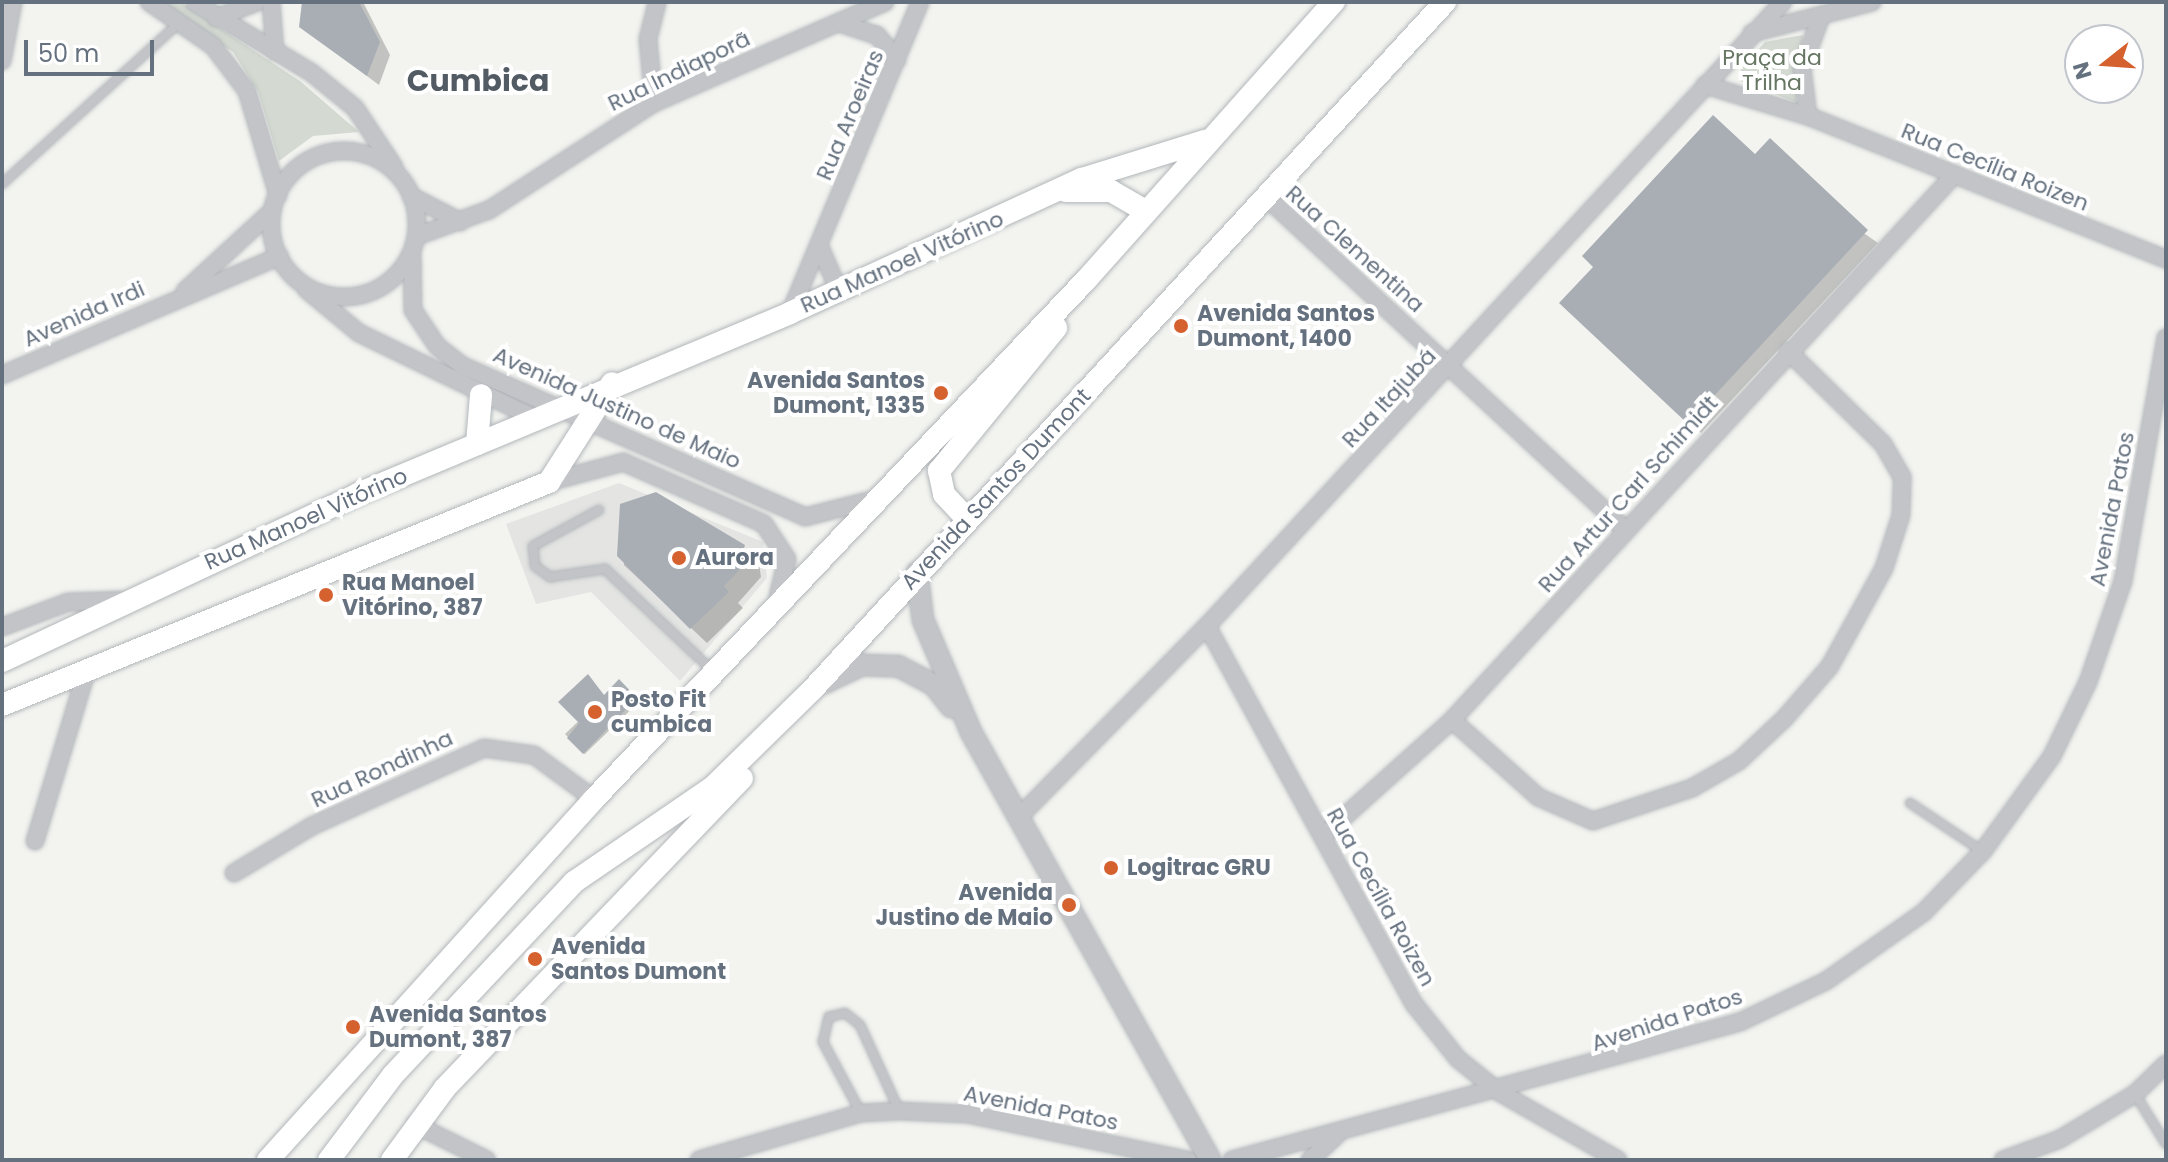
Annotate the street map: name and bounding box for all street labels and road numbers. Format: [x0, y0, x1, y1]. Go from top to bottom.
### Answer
street label: Rua Indiaporã [604, 25, 754, 117]
street label: Rua Aroeiras [811, 46, 889, 184]
street label: Rua Cecília Roizen [1897, 117, 2093, 217]
street label: Rua Clementina [1280, 180, 1430, 318]
street label: Rua Manoel Vitórino [796, 205, 1008, 319]
street label: Avenida Irdi [19, 276, 149, 352]
street label: Avenida Justino de Maio [489, 341, 745, 475]
street label: Rua Itajubá [1336, 343, 1442, 453]
street label: Avenida Santos Dumont [896, 383, 1096, 595]
street label: Rua Artur Carl Schimidt [1533, 390, 1723, 598]
street label: Avenida Patos [2084, 429, 2140, 589]
street label: Rua Manoel Vitórino [200, 462, 412, 576]
street label: Rua Rondinha [307, 725, 457, 813]
street label: Rua Cecília Roizen [1321, 803, 1441, 991]
street label: Avenida Patos [1588, 983, 1746, 1057]
street label: Avenida Patos [961, 1080, 1121, 1136]

